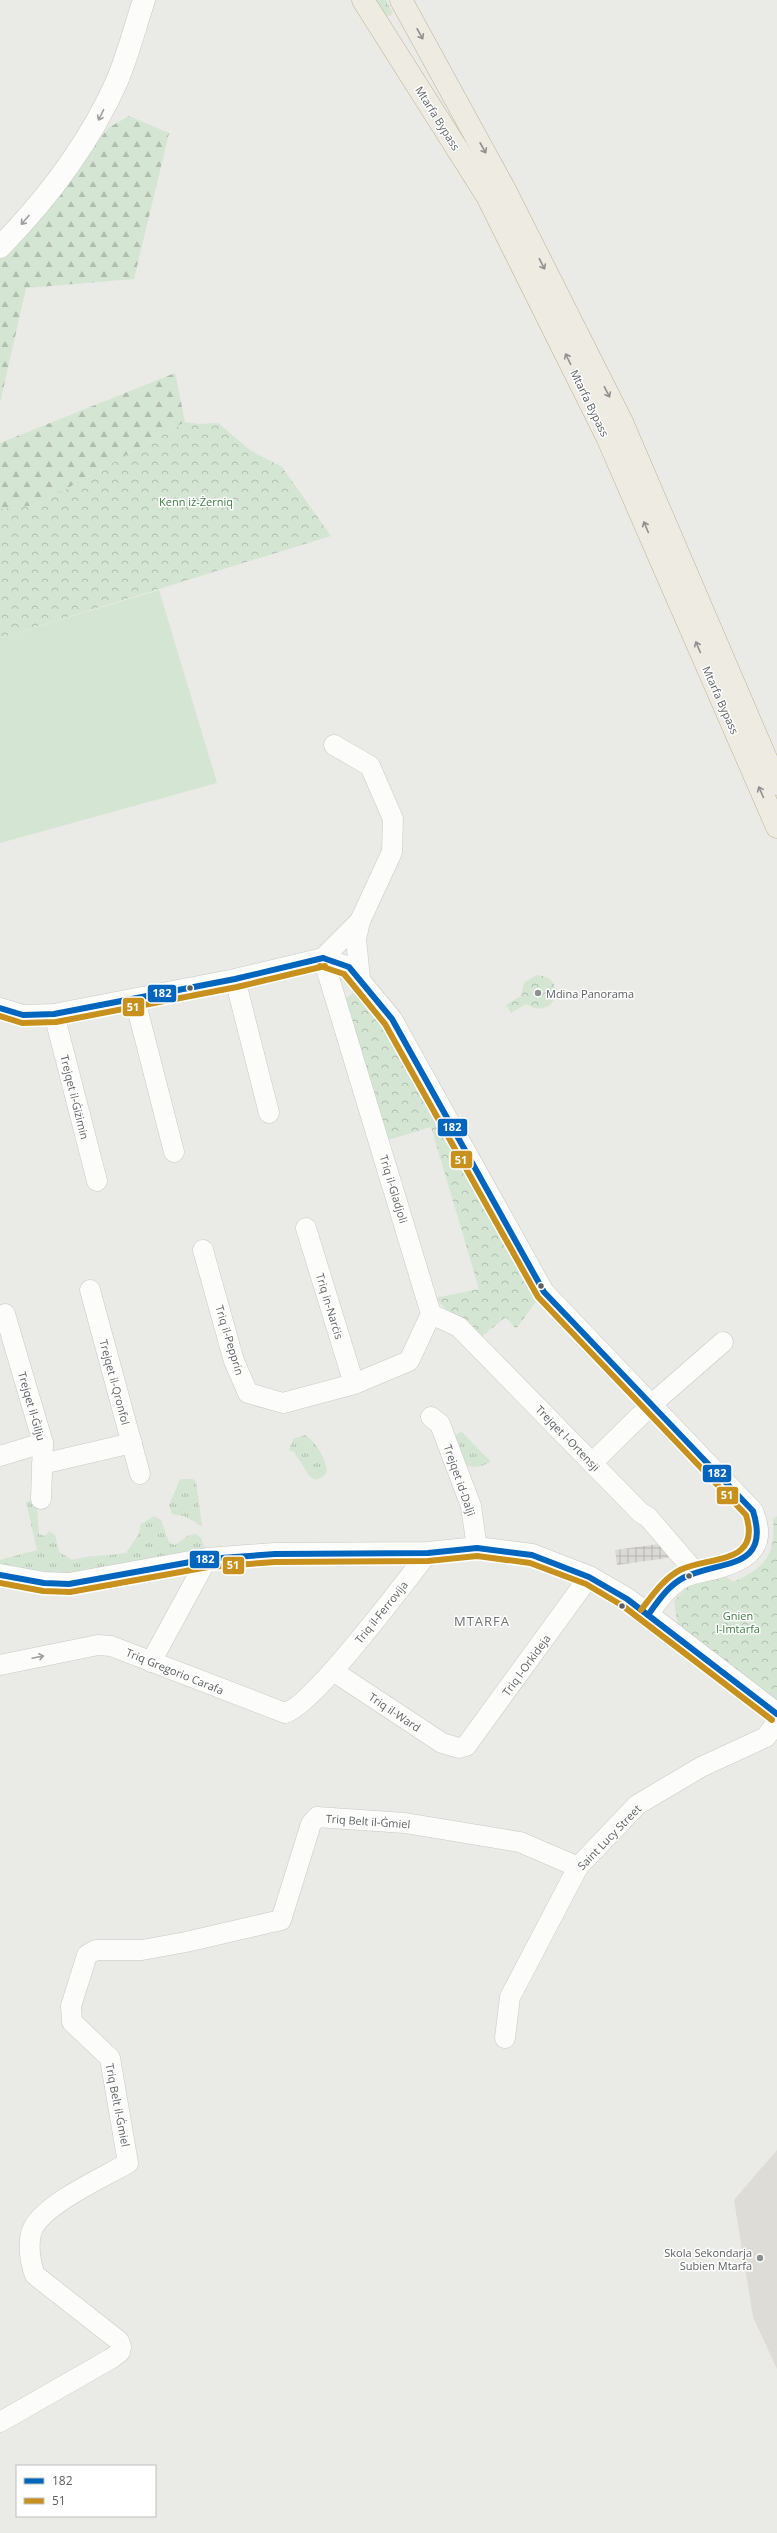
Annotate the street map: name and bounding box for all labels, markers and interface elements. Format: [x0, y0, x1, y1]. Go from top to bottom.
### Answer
one-way arrow [417, 28, 425, 40]
street label: Mtarfa Bypass [412, 83, 464, 153]
one-way arrow [97, 108, 104, 120]
one-way arrow [479, 142, 487, 154]
one-way arrow [21, 215, 30, 225]
one-way arrow [539, 257, 546, 269]
one-way arrow [564, 353, 571, 365]
street label: Mtarfa Bypass [567, 367, 613, 439]
one-way arrow [604, 386, 611, 398]
park label: Kenn iż-Żerniq [159, 494, 233, 509]
one-way arrow [642, 522, 649, 534]
one-way arrow [694, 641, 701, 653]
street label: Mtarfa Bypass [699, 664, 743, 736]
one-way arrow [757, 786, 764, 798]
unlabelled marker [185, 983, 195, 993]
line badge: 182 [147, 984, 177, 1003]
text: 182 [153, 985, 171, 1000]
place label: Mdina Panorama [546, 986, 634, 1001]
marker: Mdina Panorama [533, 988, 543, 998]
line badge: 51 [122, 997, 145, 1017]
text: 51 [127, 999, 139, 1014]
street label: Trejqet il-Ġiżimin [57, 1053, 93, 1141]
line badge: 182 [437, 1118, 468, 1137]
text: 182 [443, 1119, 461, 1134]
line badge: 51 [450, 1150, 473, 1169]
text: 51 [455, 1152, 467, 1167]
street label: Triq il-Gladjoli [377, 1153, 411, 1225]
street label: Triq in-Narċis [313, 1271, 347, 1341]
unlabelled marker [536, 1281, 546, 1291]
street label: Triq il-Pepprin [212, 1303, 248, 1377]
street label: Trejqet il-Qronfol [96, 1338, 134, 1426]
street label: Trejqet il-Ġilju [15, 1370, 49, 1442]
street label: Trejqet l-Ortensji [533, 1402, 603, 1474]
street label: Trejqet id-Dalji [441, 1442, 479, 1518]
line badge: 182 [702, 1464, 732, 1483]
text: 182 [708, 1465, 726, 1480]
line badge: 51 [716, 1486, 739, 1505]
text: 51 [721, 1487, 733, 1502]
line badge: 182 [189, 1550, 220, 1569]
text: 182 [196, 1551, 214, 1566]
line badge: 51 [222, 1556, 245, 1575]
text: 51 [227, 1557, 239, 1572]
unlabelled marker [684, 1571, 694, 1581]
street label: Triq il-Ferrovija [351, 1577, 411, 1647]
unlabelled marker [617, 1601, 627, 1611]
park label: Gnien l-Imtarfa [716, 1608, 760, 1636]
district label: MTARFA [454, 1612, 510, 1630]
street label: Triq l-Orkideja [499, 1631, 553, 1699]
street label: Triq Gregorio Carafa [124, 1644, 226, 1698]
one-way arrow [31, 1653, 44, 1661]
street label: Triq il-Ward [366, 1689, 424, 1735]
street label: Saint Lucy Street [574, 1801, 644, 1873]
street label: Triq Belt il-Ġmiel [325, 1811, 411, 1831]
street label: Triq Belt il-Ġmiel [103, 2062, 133, 2148]
place label: Skola Sekondarja Subien Mtarfa [664, 2245, 752, 2273]
marker: Skola Sekondarja Subien Mtarfa [755, 2253, 765, 2263]
legend [16, 2465, 156, 2517]
text: 182 [52, 2472, 73, 2489]
text: 51 [52, 2492, 66, 2509]

